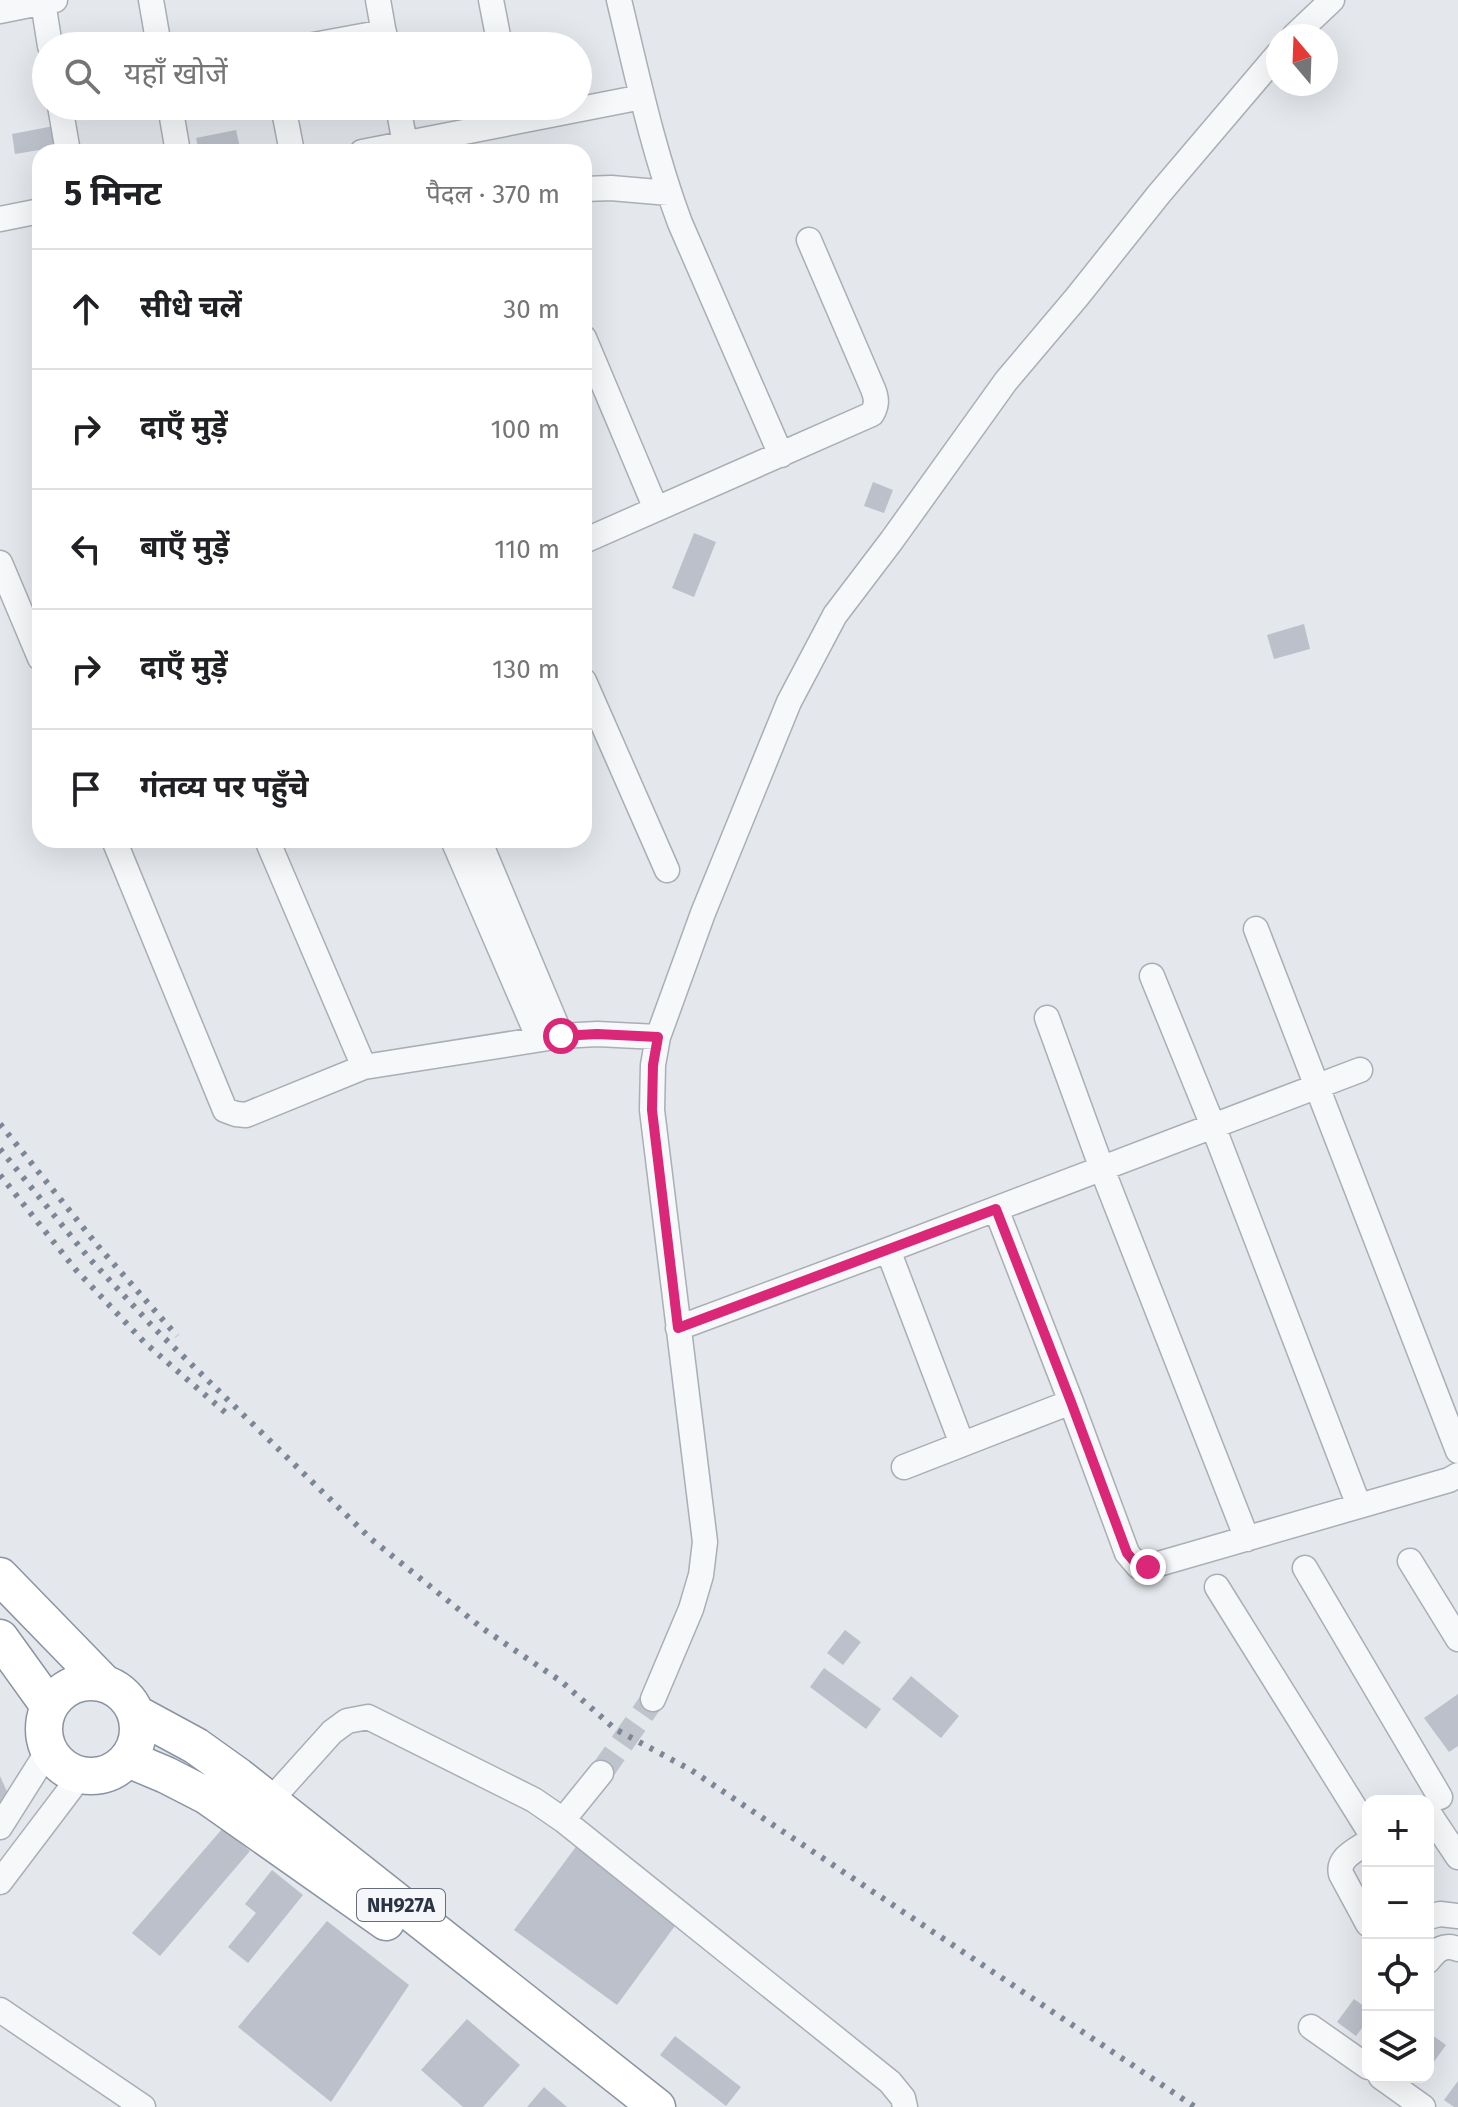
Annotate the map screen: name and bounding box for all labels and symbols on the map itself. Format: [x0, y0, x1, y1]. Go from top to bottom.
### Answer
north arrow [1266, 24, 1338, 96]
route start [543, 1018, 579, 1054]
route end [1130, 1549, 1166, 1585]
road number: NH927A [357, 1889, 445, 1921]

